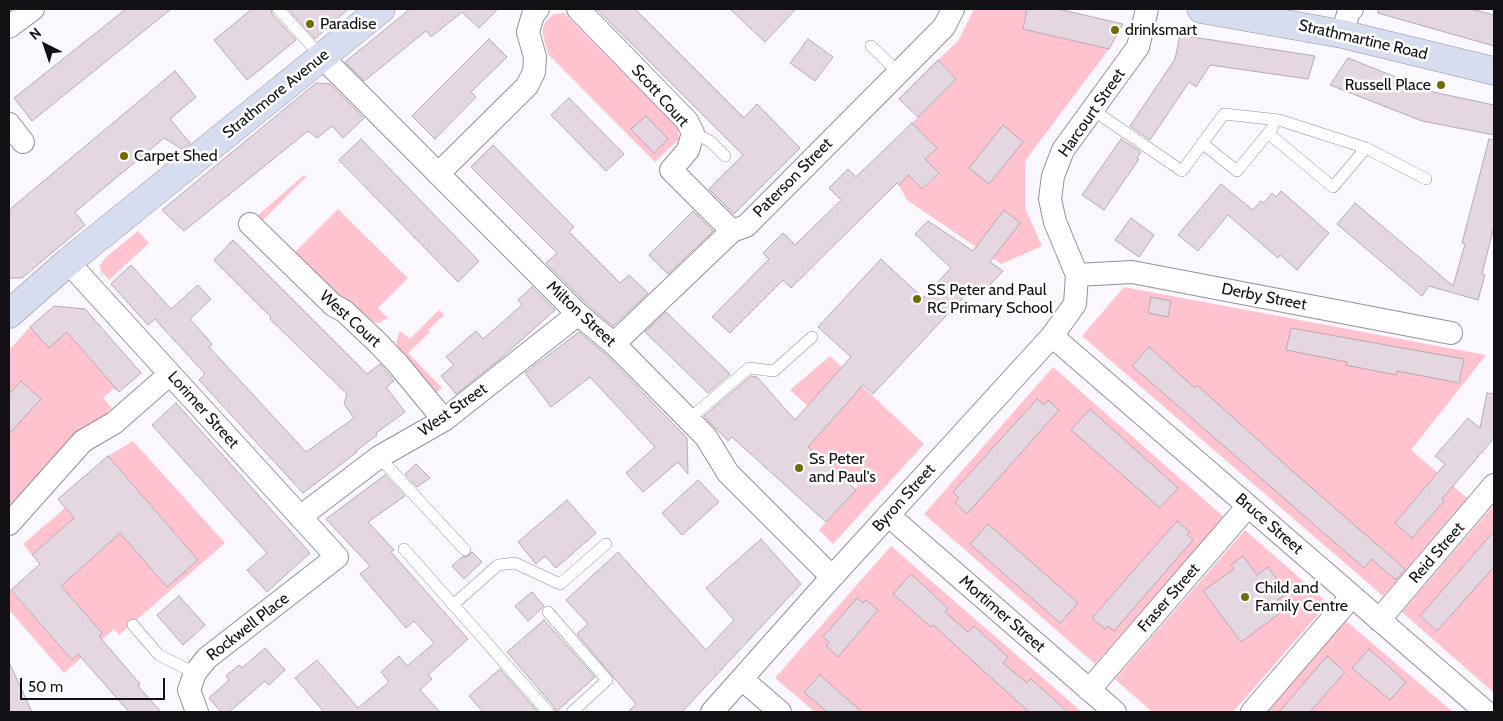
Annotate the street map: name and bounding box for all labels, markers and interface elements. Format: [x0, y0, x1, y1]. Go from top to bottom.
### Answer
place label: Paradise [320, 14, 376, 34]
street label: Strathmartine Road [1297, 16, 1429, 64]
marker: Paradise [304, 18, 316, 30]
north arrow [20, 20, 70, 70]
place label: drinksmart [1125, 20, 1197, 40]
text: N [26, 24, 45, 44]
marker: drinksmart [1109, 24, 1121, 36]
street label: Strathmore Avenue [219, 45, 333, 143]
street label: Scott Court [627, 61, 693, 131]
street label: Harcourt Street [1055, 65, 1129, 161]
place label: Russell Place [1345, 75, 1431, 95]
marker: Russell Place [1435, 79, 1447, 91]
street label: Paterson Street [749, 134, 837, 222]
place label: Carpet Shed [134, 146, 218, 166]
marker: Carpet Shed [118, 150, 130, 162]
street label: Milton Street [542, 277, 620, 351]
street label: Derby Street [1220, 279, 1308, 315]
place label: SS Peter and Paul RC Primary School [927, 280, 1053, 318]
street label: West Court [315, 287, 385, 351]
marker: SS Peter and Paul RC Primary School [911, 293, 923, 305]
street label: Lorimer Street [163, 367, 243, 453]
street label: West Street [415, 379, 491, 441]
place label: Ss Peter and Paul's [809, 449, 876, 487]
street label: Byron Street [869, 460, 939, 536]
marker: Ss Peter and Paul's [793, 462, 805, 474]
street label: Bruce Street [1231, 490, 1307, 558]
street label: Reid Street [1405, 519, 1469, 587]
street label: Fraser Street [1134, 560, 1204, 636]
street label: Mortimer Street [955, 572, 1049, 656]
place label: Child and Family Centre [1255, 578, 1348, 616]
street label: Rockwell Place [203, 589, 293, 665]
marker: Child and Family Centre [1239, 591, 1251, 603]
scale bar [22, 668, 168, 700]
text: 50 m [28, 678, 63, 696]

